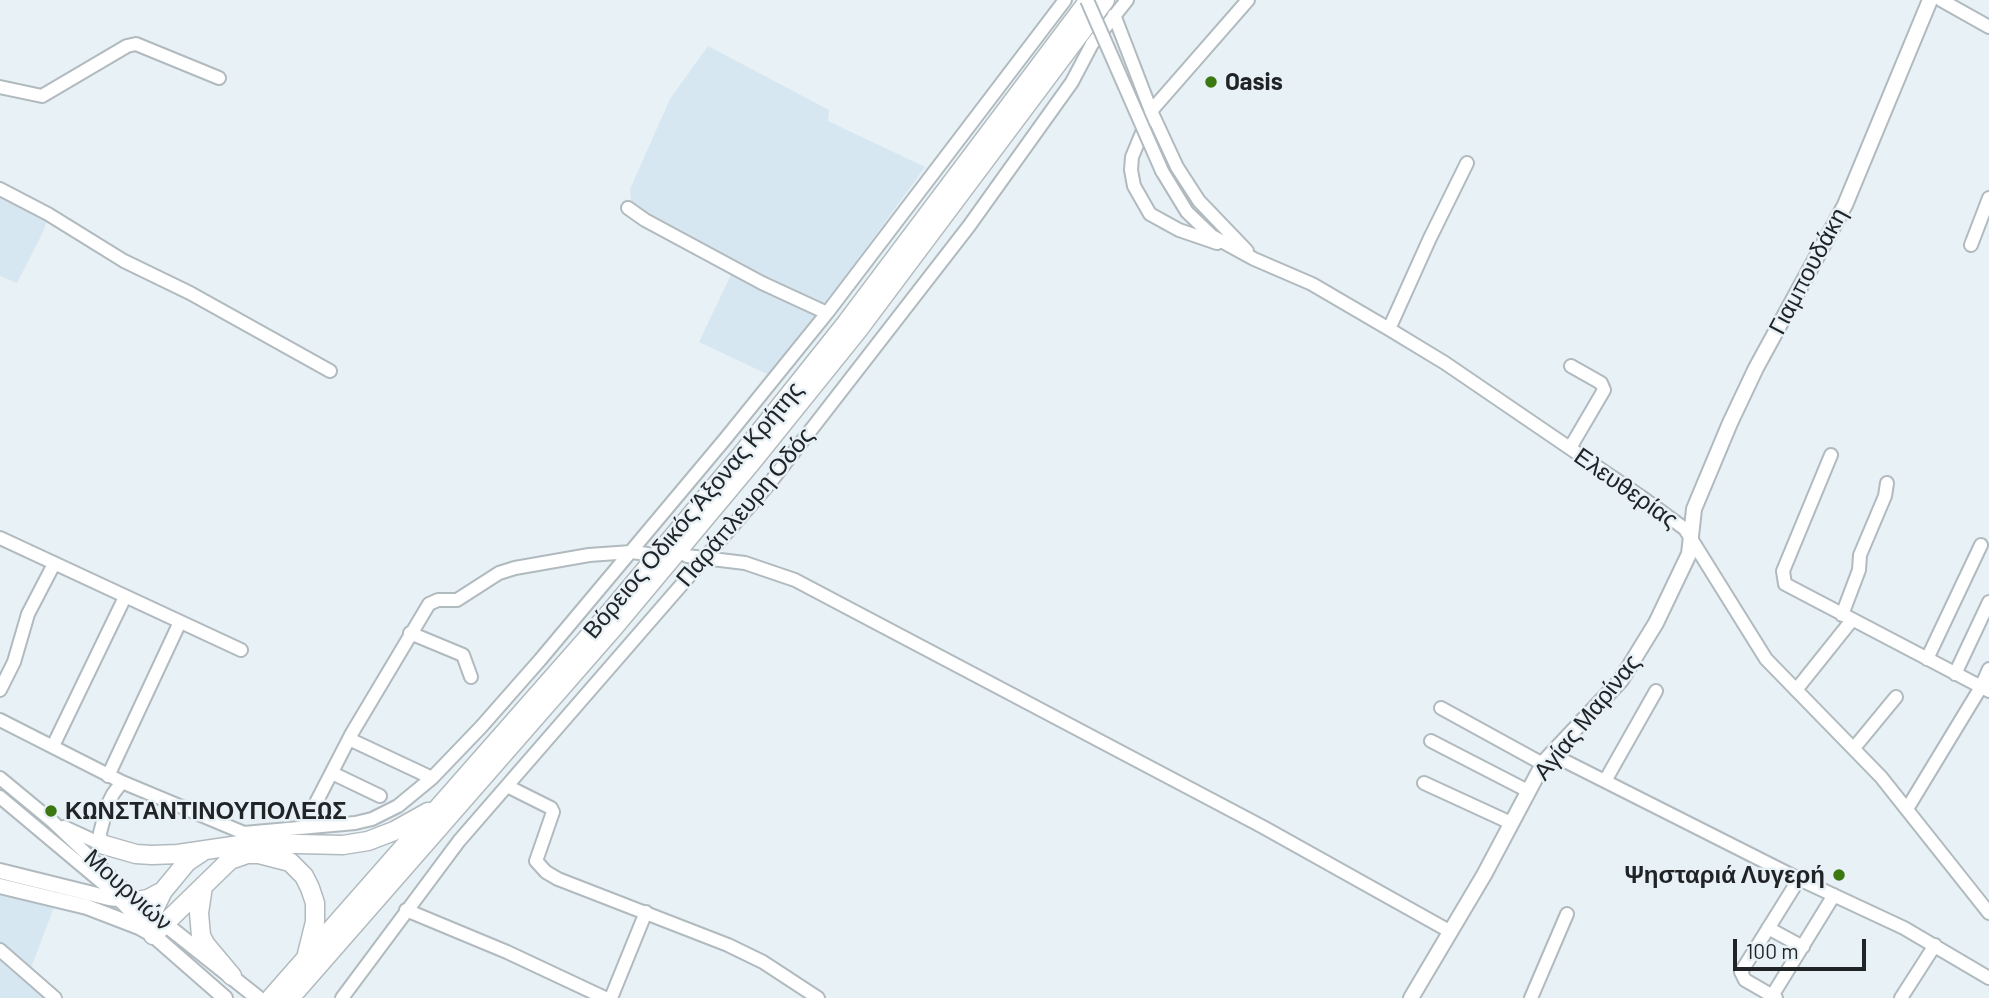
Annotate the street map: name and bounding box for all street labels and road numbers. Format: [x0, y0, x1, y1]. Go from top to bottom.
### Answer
street label: Γιαμπουδάκη [1763, 203, 1853, 339]
street label: Βόρειος Οδικός Άξονας Κρήτης [577, 376, 809, 644]
street label: Παράπλευρη Οδός [670, 422, 820, 592]
street label: Ελευθερίας [1568, 442, 1684, 534]
street label: Αγίας Μαρίνας [1528, 648, 1646, 786]
street label: Μουρνιών [78, 843, 178, 937]

